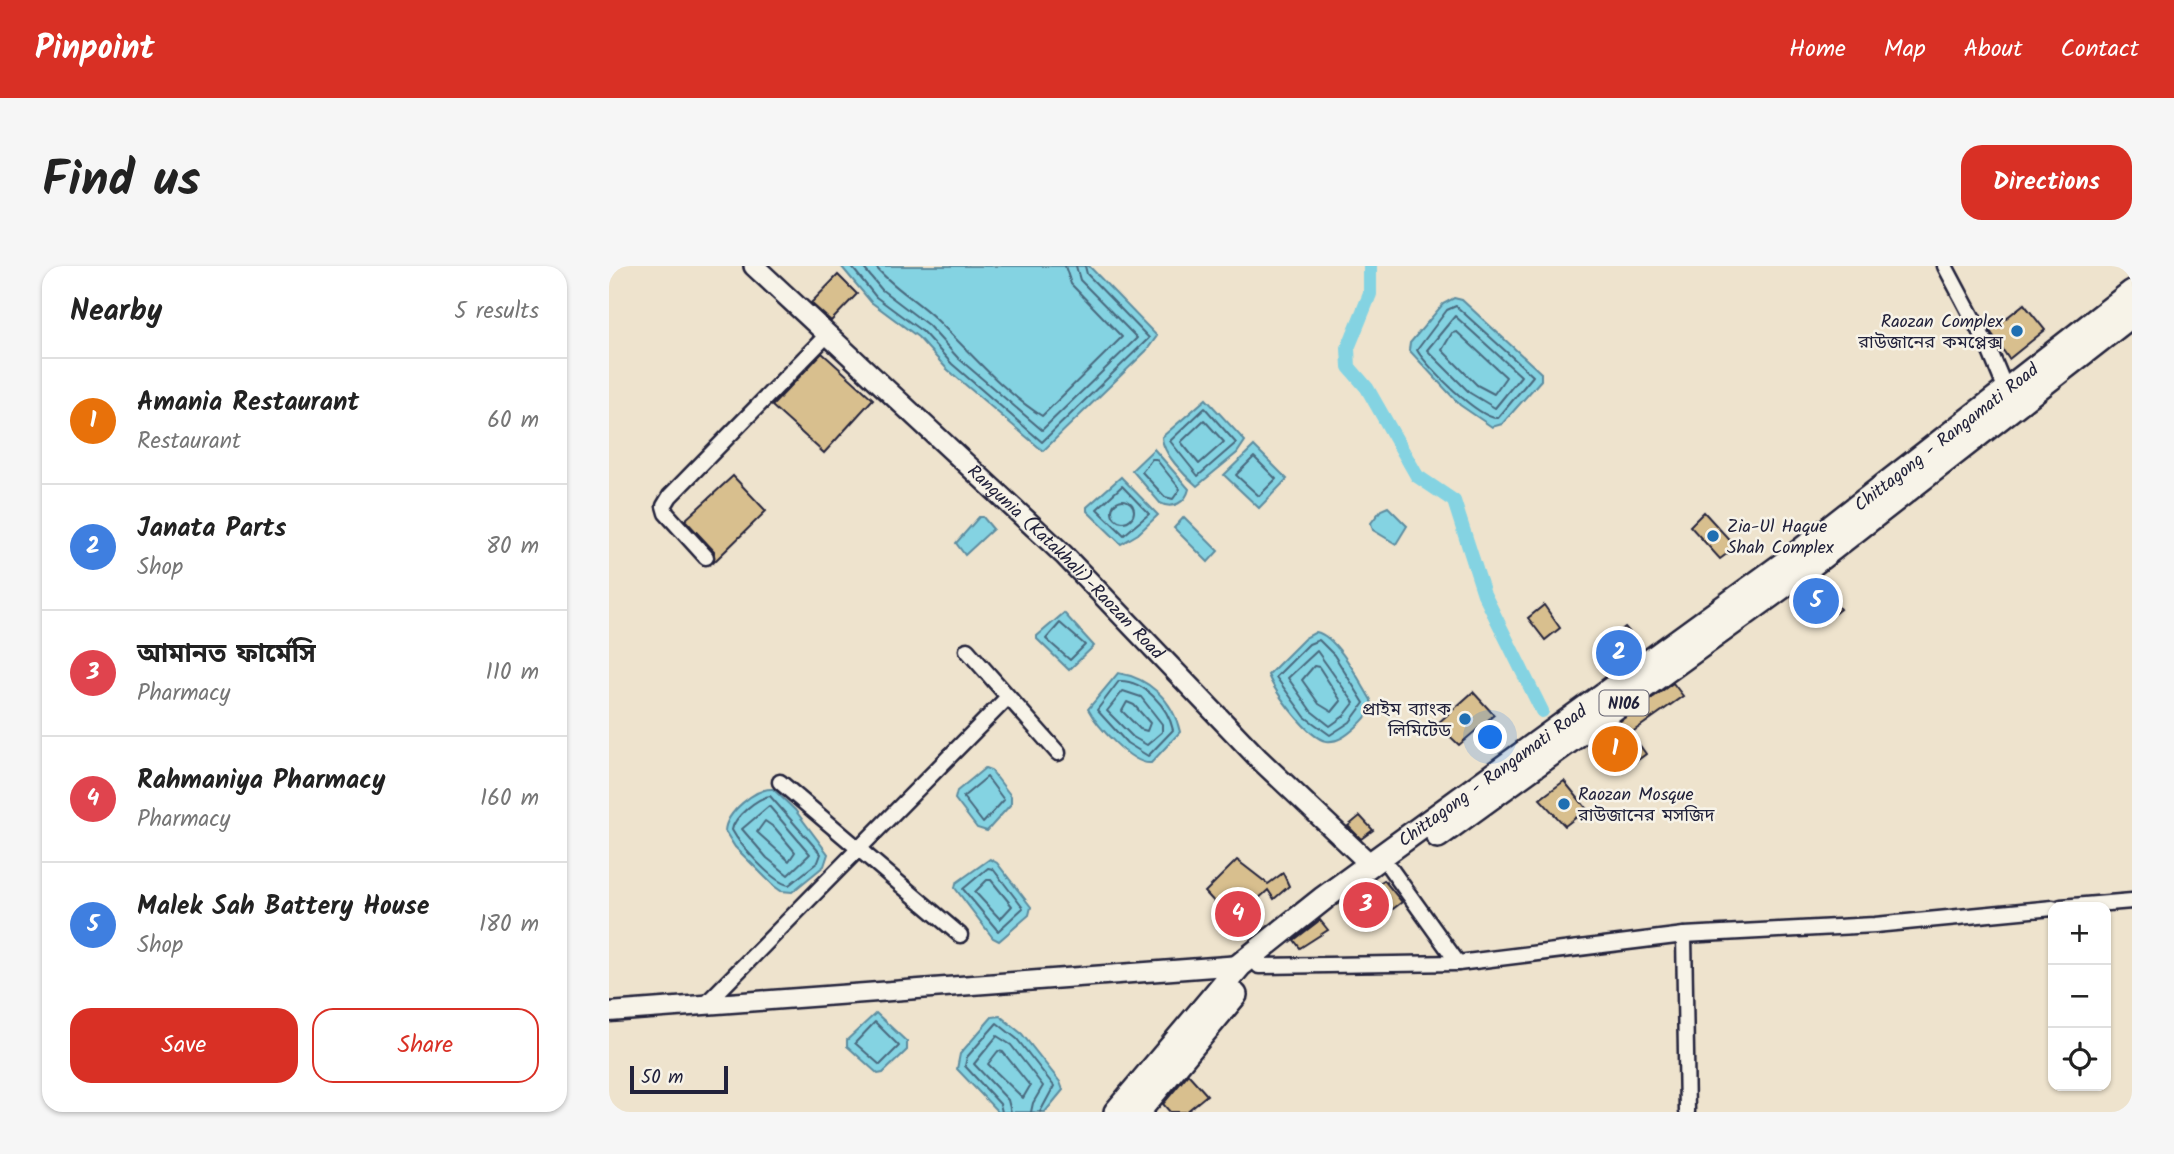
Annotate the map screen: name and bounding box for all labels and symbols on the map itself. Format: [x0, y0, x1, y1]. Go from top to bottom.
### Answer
place label: Raozan Complex রাউজানের কমপ্লেক্স [1857, 308, 2004, 358]
marker: Raozan Complex রাউজানের কমপ্লেক্স [2009, 323, 2025, 339]
street label: Chittagong - Rangamati Road [1848, 356, 2046, 520]
street label: Rangunia (Katakhali)-Raozan Road [960, 458, 1171, 668]
place label: Zia-Ul Haque Shah Complex [1727, 513, 1834, 563]
marker: Zia-Ul Haque Shah Complex [1705, 528, 1721, 544]
pin: 5 [1793, 575, 1839, 627]
pin: 2 [1596, 627, 1642, 679]
road number: N106 [1599, 690, 1649, 716]
place label: প্রাইম ব্যাংক লিমিটেড [1362, 696, 1451, 746]
street label: Chittagong - Rangamati Road [1393, 697, 1595, 855]
marker: প্রাইম ব্যাংক লিমিটেড [1457, 711, 1473, 727]
your location [1473, 720, 1507, 754]
pin: 1 [1592, 723, 1638, 775]
place label: Raozan Mosque রাউজানের মসজিদ [1577, 781, 1715, 831]
marker: Raozan Mosque রাউজানের মসজিদ [1556, 796, 1572, 812]
pin: 3 [1343, 879, 1389, 931]
pin: 4 [1215, 888, 1261, 940]
scale bar [630, 1063, 728, 1095]

